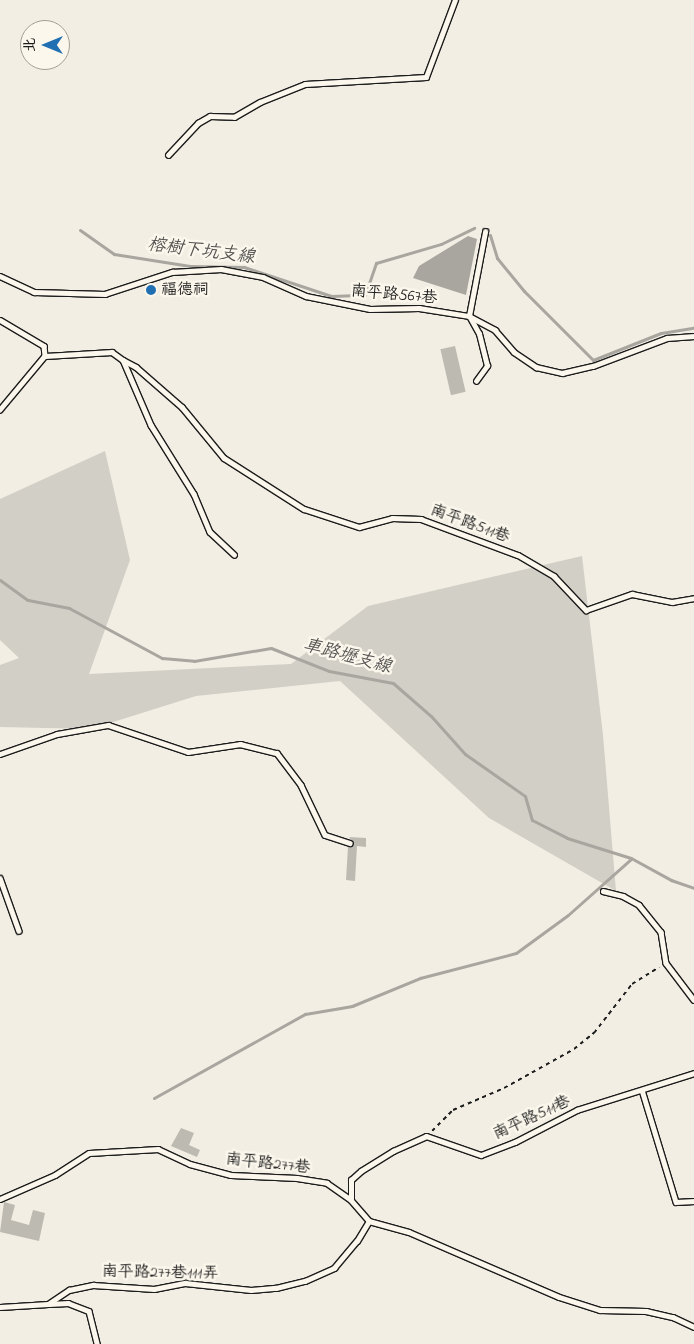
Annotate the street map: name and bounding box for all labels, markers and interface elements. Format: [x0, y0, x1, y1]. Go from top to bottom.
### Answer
north arrow [20, 20, 70, 70]
text: 北 [20, 38, 41, 52]
water label: 榕樹下坑支線 [146, 235, 256, 269]
place label: 福德祠 [161, 280, 209, 300]
street label: 南平路567巷 [350, 282, 438, 308]
marker: 福德祠 [145, 284, 157, 296]
street label: 南平路511巷 [428, 501, 512, 547]
water label: 車路壢支線 [301, 635, 393, 679]
street label: 南平路511巷 [490, 1092, 574, 1144]
street label: 南平路277巷 [225, 1150, 311, 1178]
street label: 南平路277巷111弄 [102, 1262, 218, 1284]

